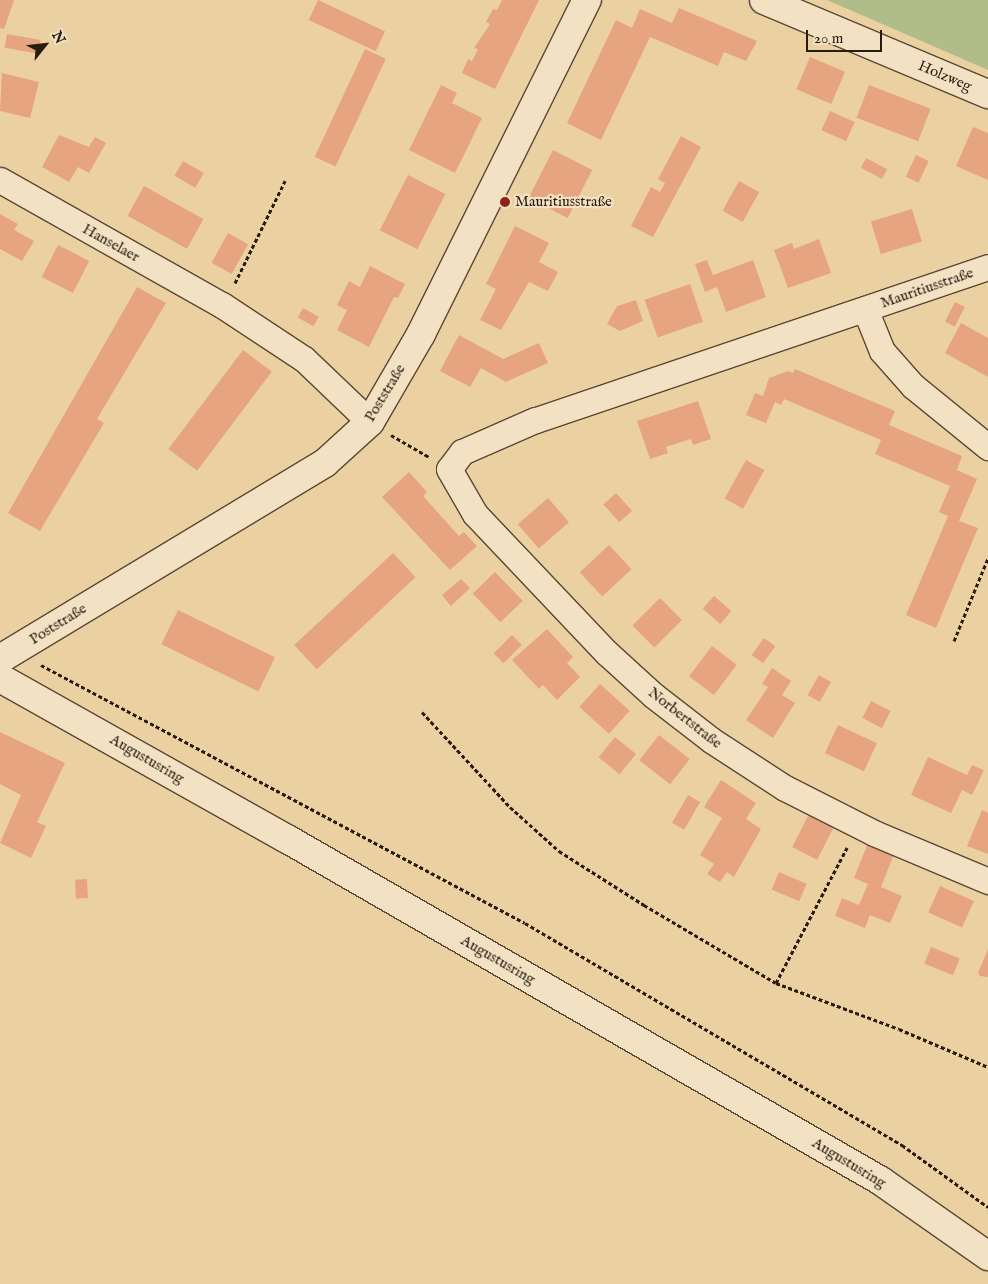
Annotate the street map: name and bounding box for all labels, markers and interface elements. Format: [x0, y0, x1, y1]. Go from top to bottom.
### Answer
north arrow [20, 20, 70, 70]
scale bar [808, 20, 884, 52]
text: N [47, 28, 69, 47]
text: 20 m [814, 29, 843, 48]
street label: Holzweg [915, 57, 975, 95]
place label: Mauritiusstraße [515, 193, 612, 211]
marker: Mauritiusstraße [499, 196, 511, 208]
street label: Hanselaer [79, 220, 143, 266]
street label: Mauritiusstraße [878, 264, 976, 312]
street label: Poststraße [361, 361, 409, 425]
street label: Poststraße [26, 599, 90, 649]
street label: Norbertstraße [645, 684, 725, 752]
street label: Augustusring [107, 730, 187, 788]
street label: Augustusring [458, 931, 538, 989]
street label: Augustusring [809, 1134, 889, 1192]

